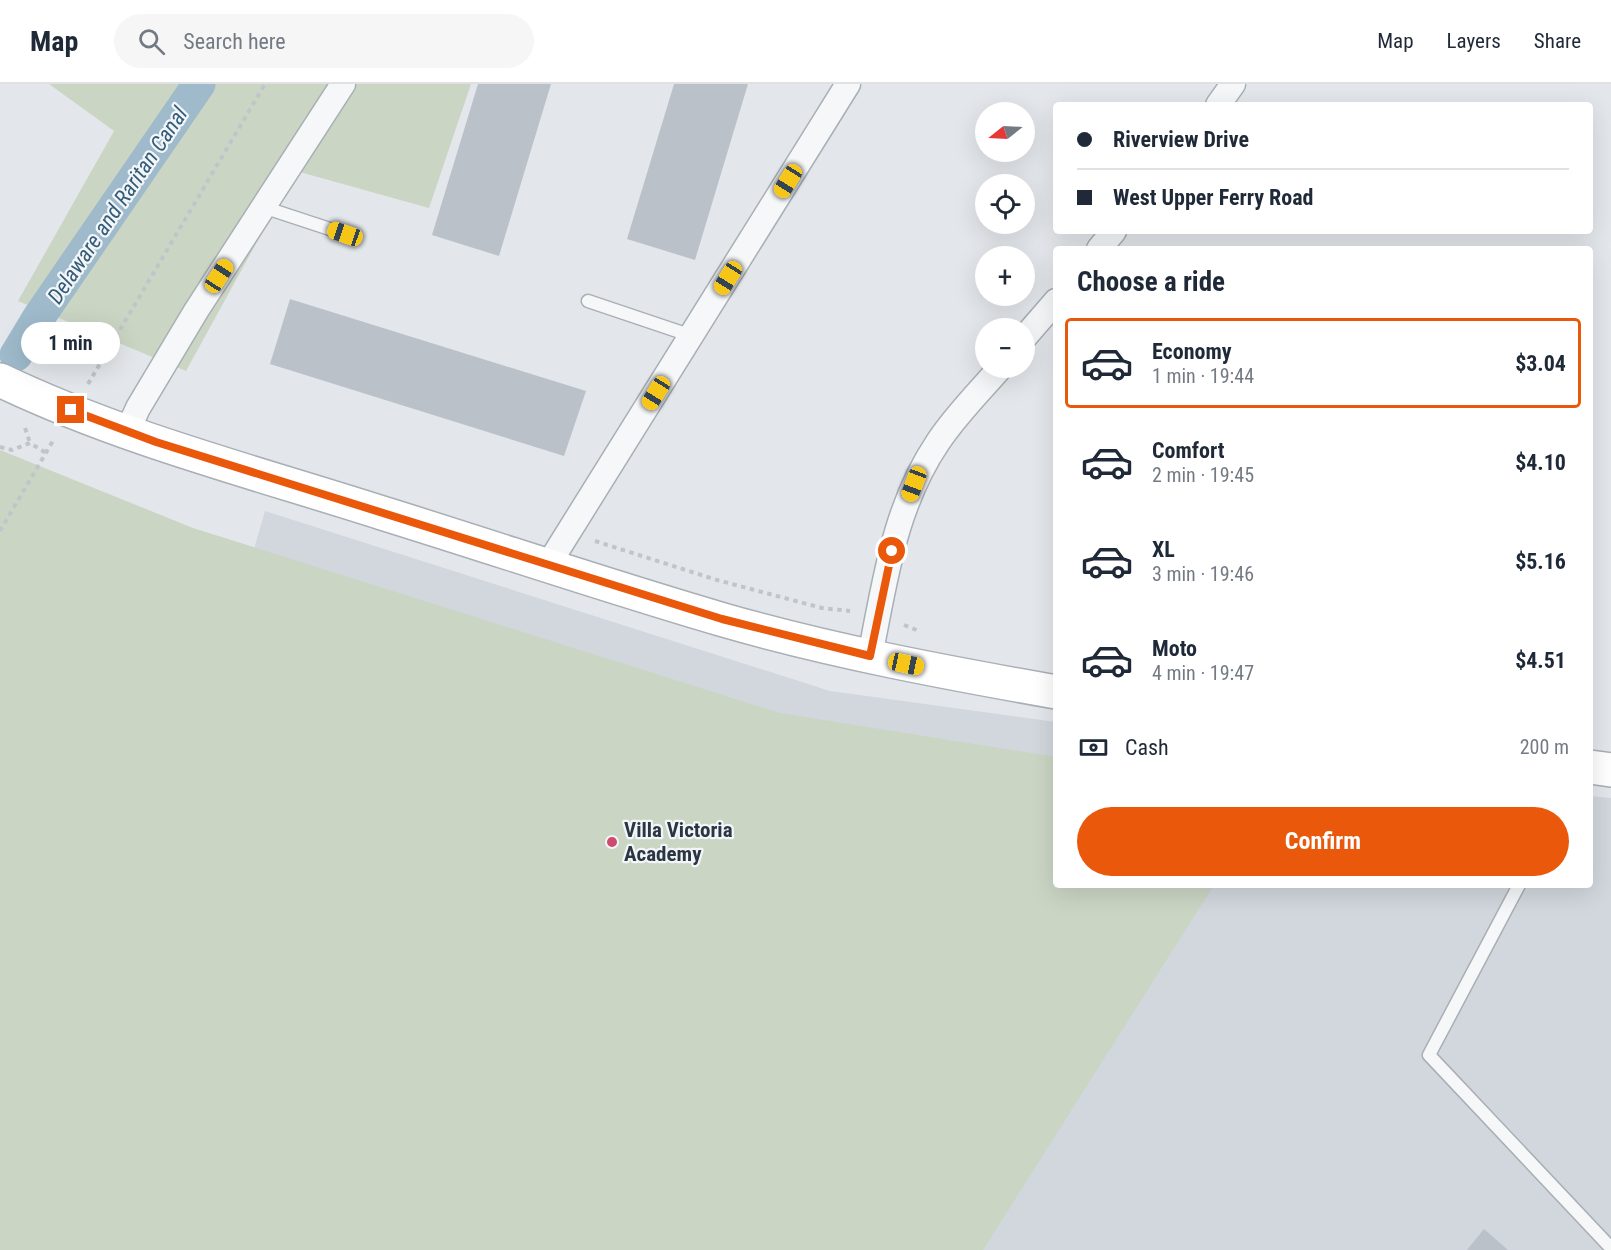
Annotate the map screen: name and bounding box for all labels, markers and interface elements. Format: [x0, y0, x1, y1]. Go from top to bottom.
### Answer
search box [114, 14, 534, 68]
text: Map [30, 25, 78, 58]
icon: search [135, 25, 168, 58]
text: Search here [183, 29, 286, 54]
text: Map [1377, 29, 1414, 53]
text: Layers [1447, 29, 1501, 53]
text: Share [1534, 29, 1581, 53]
water label: Delaware and Raritan Canal [42, 101, 193, 308]
north arrow [975, 102, 1035, 162]
map controls [975, 102, 1035, 378]
text: Riverview Drive [1113, 127, 1249, 152]
car [771, 161, 805, 201]
button: locate [975, 174, 1035, 234]
text: West Upper Ferry Road [1113, 185, 1314, 210]
car [325, 220, 365, 248]
button: + [975, 246, 1035, 306]
car [202, 256, 236, 296]
car [711, 258, 745, 298]
text: Choose a ride [1077, 266, 1225, 298]
button: − [975, 318, 1035, 378]
callout: 1 min [22, 323, 121, 365]
text: 1 min [48, 331, 93, 355]
icon: car [1080, 336, 1134, 390]
text: Economy [1152, 339, 1232, 364]
text: $3.04 [1515, 351, 1566, 376]
text: 1 min · 19:44 [1152, 364, 1254, 388]
car [639, 373, 673, 413]
route end [57, 396, 84, 423]
icon: car [1080, 435, 1134, 489]
text: Comfort [1152, 438, 1225, 463]
text: $4.10 [1515, 450, 1566, 475]
text: 2 min · 19:45 [1152, 463, 1254, 487]
car [899, 464, 929, 504]
icon: car [1080, 534, 1134, 588]
route start [878, 537, 905, 564]
text: XL [1152, 537, 1175, 562]
text: $5.16 [1515, 549, 1566, 574]
text: 3 min · 19:46 [1152, 562, 1254, 586]
icon: car [1080, 633, 1134, 687]
text: Moto [1152, 636, 1197, 661]
text: $4.51 [1515, 648, 1566, 673]
car [887, 651, 925, 677]
text: 4 min · 19:47 [1152, 661, 1254, 685]
icon: cash [1077, 731, 1110, 764]
text: Cash [1125, 735, 1169, 760]
text: 200 m [1520, 735, 1569, 759]
button: Confirm [1077, 807, 1569, 876]
place label: Villa Victoria Academy [624, 818, 733, 866]
marker: Villa Victoria Academy [605, 835, 619, 849]

